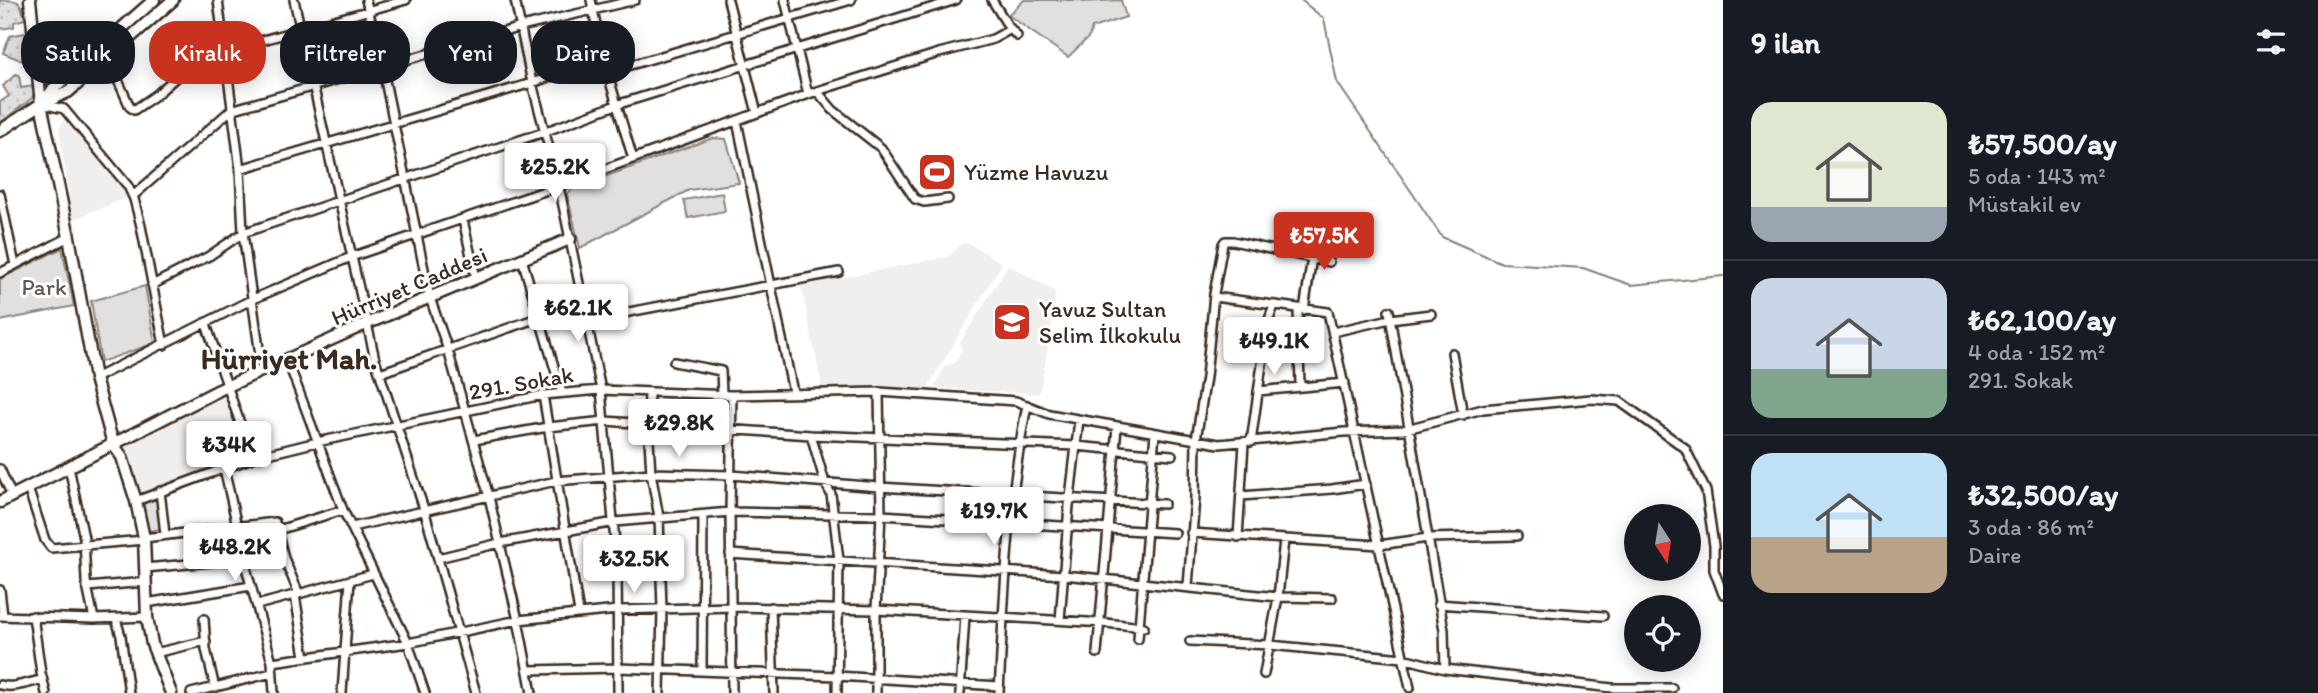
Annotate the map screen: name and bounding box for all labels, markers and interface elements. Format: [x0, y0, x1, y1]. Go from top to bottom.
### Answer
chip: Satılık [21, 21, 135, 84]
chip: Kiralık [149, 21, 266, 84]
chip: Filtreler [280, 21, 410, 84]
chip: Yeni [424, 21, 517, 84]
chip: Daire [531, 21, 635, 84]
icon: filters [2252, 23, 2290, 61]
text: 9 ilan [1751, 24, 1820, 61]
text: ₺57,500/ay [1968, 125, 2117, 162]
icon: home [1807, 130, 1891, 214]
pin: ₺25.2K [498, 144, 612, 203]
sports icon: Yüzme Havuzu [916, 151, 958, 193]
text: ₺25.2K [520, 152, 590, 180]
place label: Yüzme Havuzu [964, 158, 1109, 186]
text: 5 oda · 143 m² [1968, 162, 2106, 190]
text: Müstakil ev [1968, 190, 2081, 218]
pin: ₺57.5K [1267, 212, 1381, 272]
text: ₺57.5K [1290, 221, 1358, 249]
street label: Hürriyet Caddesi [327, 241, 491, 331]
park label: Park [21, 273, 67, 301]
pin: ₺62.1K [521, 284, 635, 344]
text: ₺62.1K [544, 293, 612, 321]
place label: Yavuz Sultan Selim İlkokulu [1039, 295, 1182, 349]
school or university icon: Yavuz Sultan Selim İlkokulu [991, 301, 1033, 343]
text: ₺62,100/ay [1968, 301, 2116, 338]
icon: home [1807, 306, 1891, 390]
pin: ₺49.1K [1217, 318, 1331, 377]
text: ₺49.1K [1239, 326, 1309, 354]
text: 4 oda · 152 m² [1968, 338, 2105, 366]
district label: Hürriyet Mah. [201, 340, 377, 377]
street label: 291. Sokak [467, 360, 576, 406]
text: 291. Sokak [1968, 366, 2073, 394]
pin: ₺29.8K [622, 400, 736, 459]
text: ₺29.8K [644, 408, 714, 436]
pin: ₺34K [188, 421, 270, 481]
text: ₺34K [202, 430, 256, 458]
text: ₺32,500/ay [1968, 476, 2118, 513]
icon: home [1807, 481, 1891, 565]
pin: ₺19.7K [937, 488, 1051, 547]
text: ₺19.7K [961, 496, 1027, 524]
north arrow [1624, 504, 1701, 581]
map controls [1624, 504, 1701, 672]
text: 3 oda · 86 m² [1968, 513, 2094, 541]
pin: ₺48.2K [178, 524, 292, 583]
text: ₺48.2K [199, 532, 271, 560]
pin: ₺32.5K [577, 536, 691, 595]
text: Daire [1968, 541, 2021, 569]
text: ₺32.5K [599, 544, 669, 572]
button: locate [1624, 595, 1701, 672]

